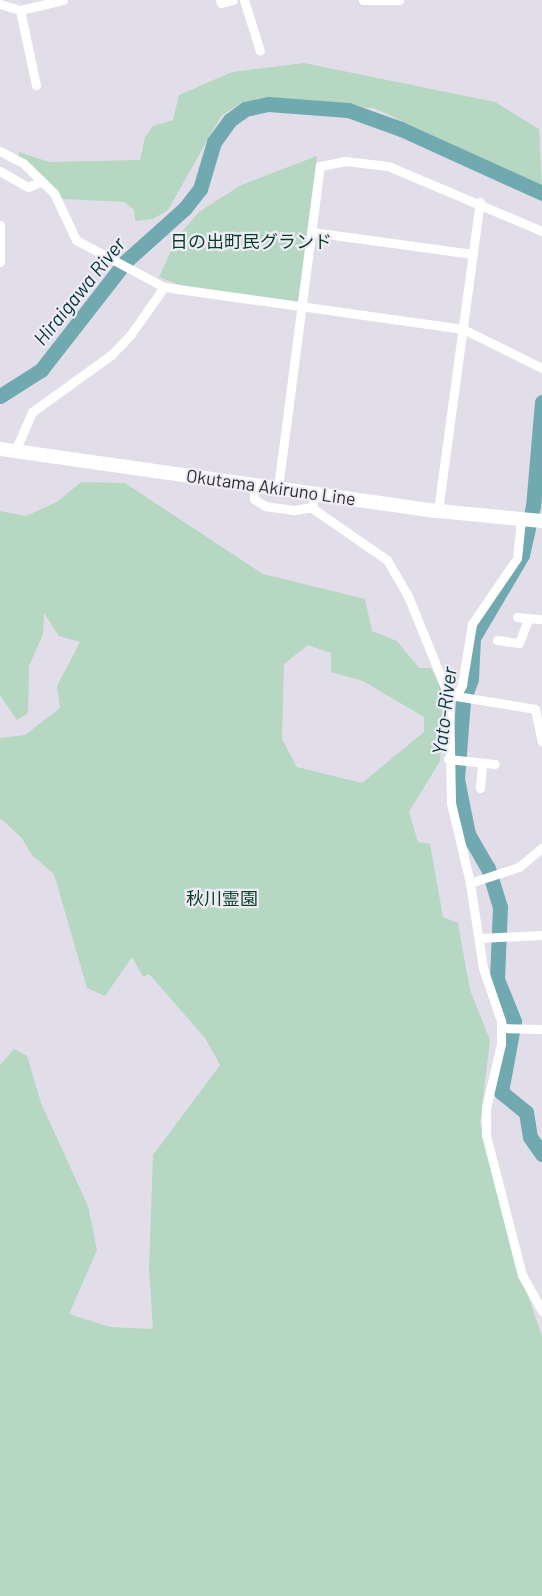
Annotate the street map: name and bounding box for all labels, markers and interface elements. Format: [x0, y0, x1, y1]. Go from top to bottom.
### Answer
park label: 日の出町民グランド [170, 230, 332, 252]
water label: Hiraigawa River [28, 232, 130, 350]
street label: Okutama Akiruno Line [185, 464, 357, 510]
water label: Yato-River [427, 666, 461, 756]
park label: 秋川霊園 [186, 887, 258, 909]

